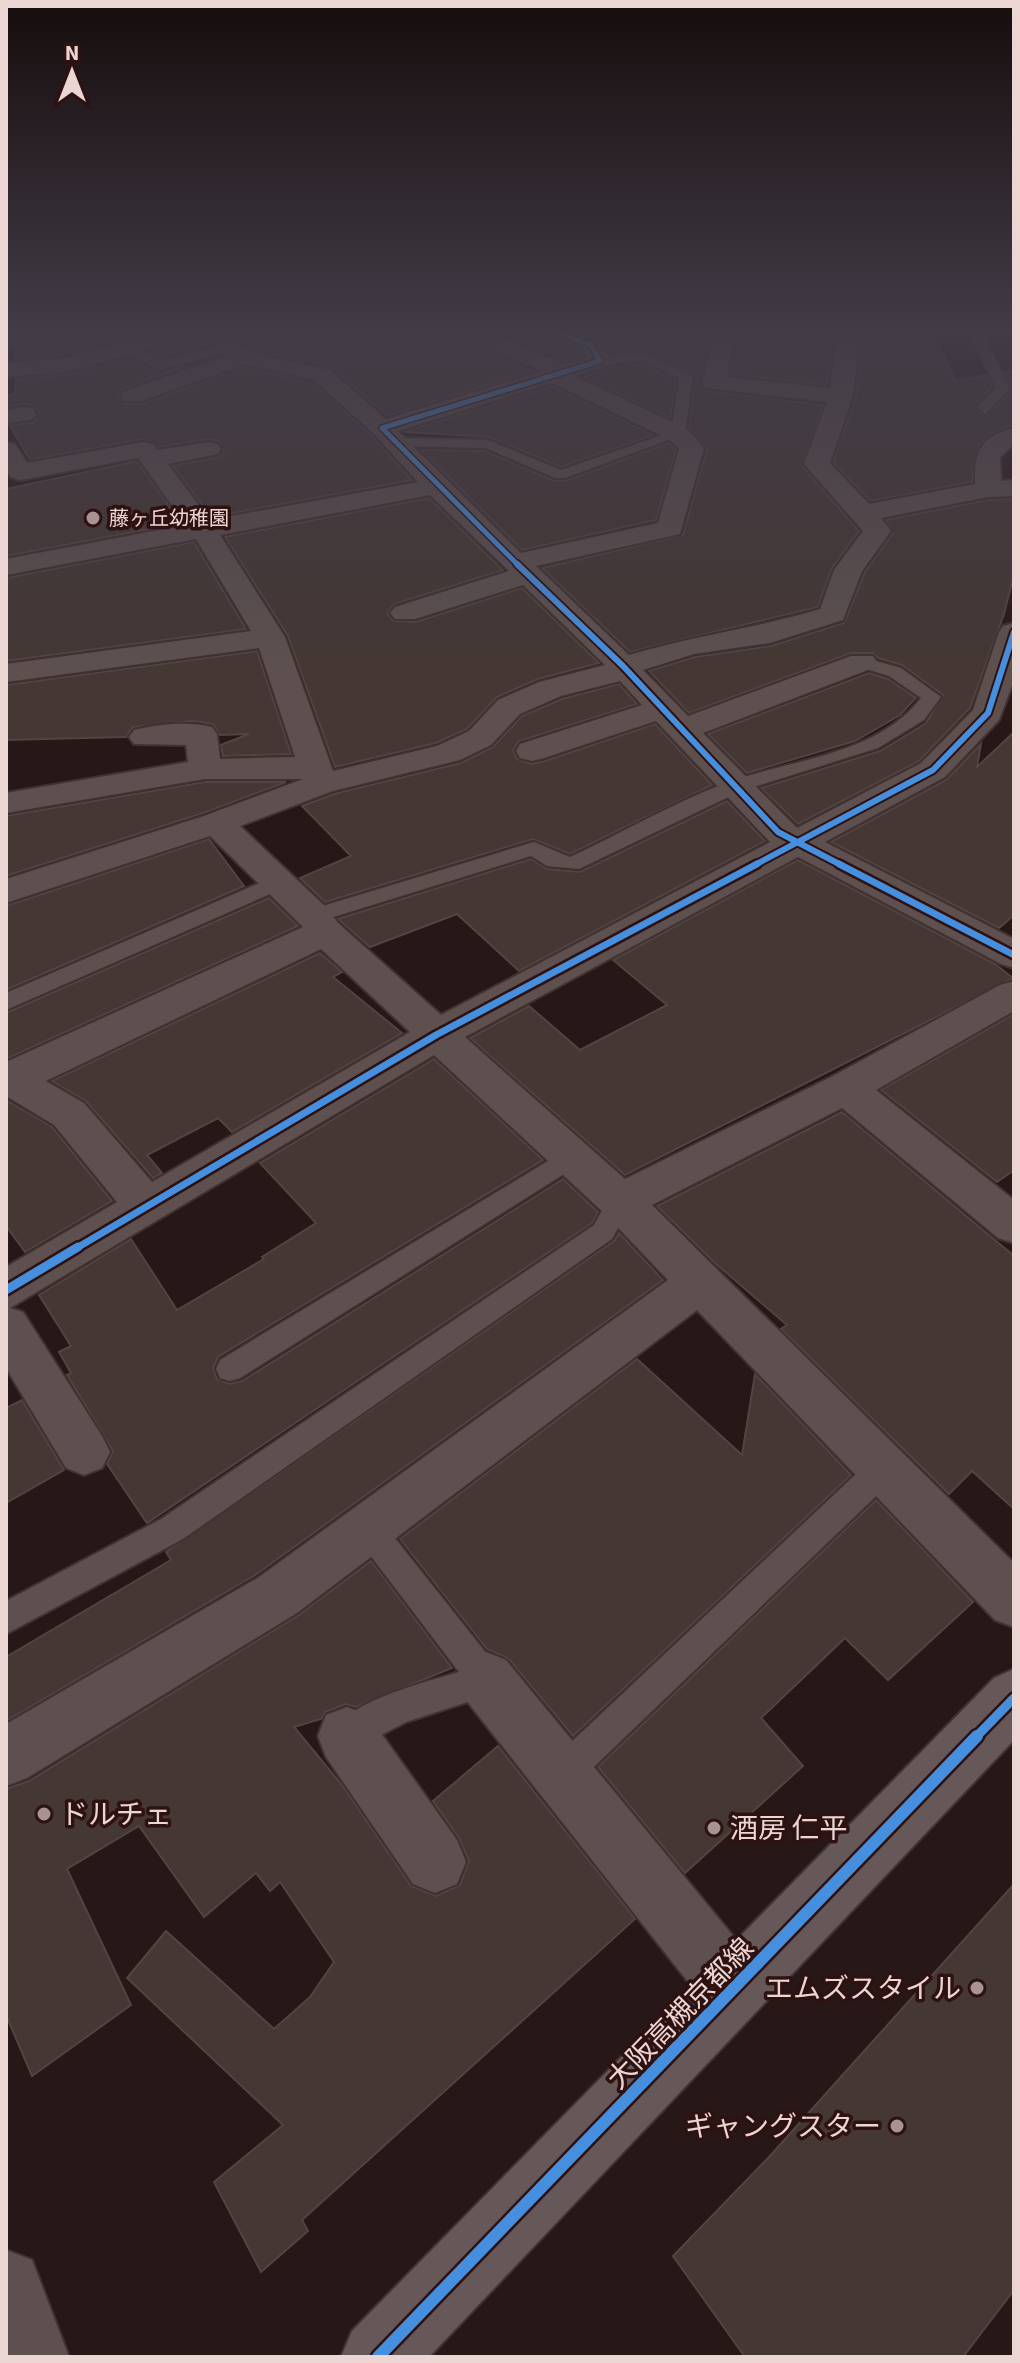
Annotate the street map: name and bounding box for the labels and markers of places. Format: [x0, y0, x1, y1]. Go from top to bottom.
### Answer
place label: 藤ヶ丘幼稚園 [109, 505, 229, 533]
marker: 藤ヶ丘幼稚園 [84, 509, 102, 527]
place label: ドルチェ [60, 1795, 172, 1835]
marker: ドルチェ [35, 1805, 53, 1823]
place label: 酒房 仁平 [730, 1809, 848, 1849]
marker: 酒房 仁平 [705, 1819, 723, 1837]
place label: エムズスタイル [765, 1969, 961, 2009]
marker: エムズスタイル [968, 1979, 986, 1997]
place label: ギャングスター [685, 2107, 881, 2147]
marker: ギャングスター [888, 2117, 906, 2135]

